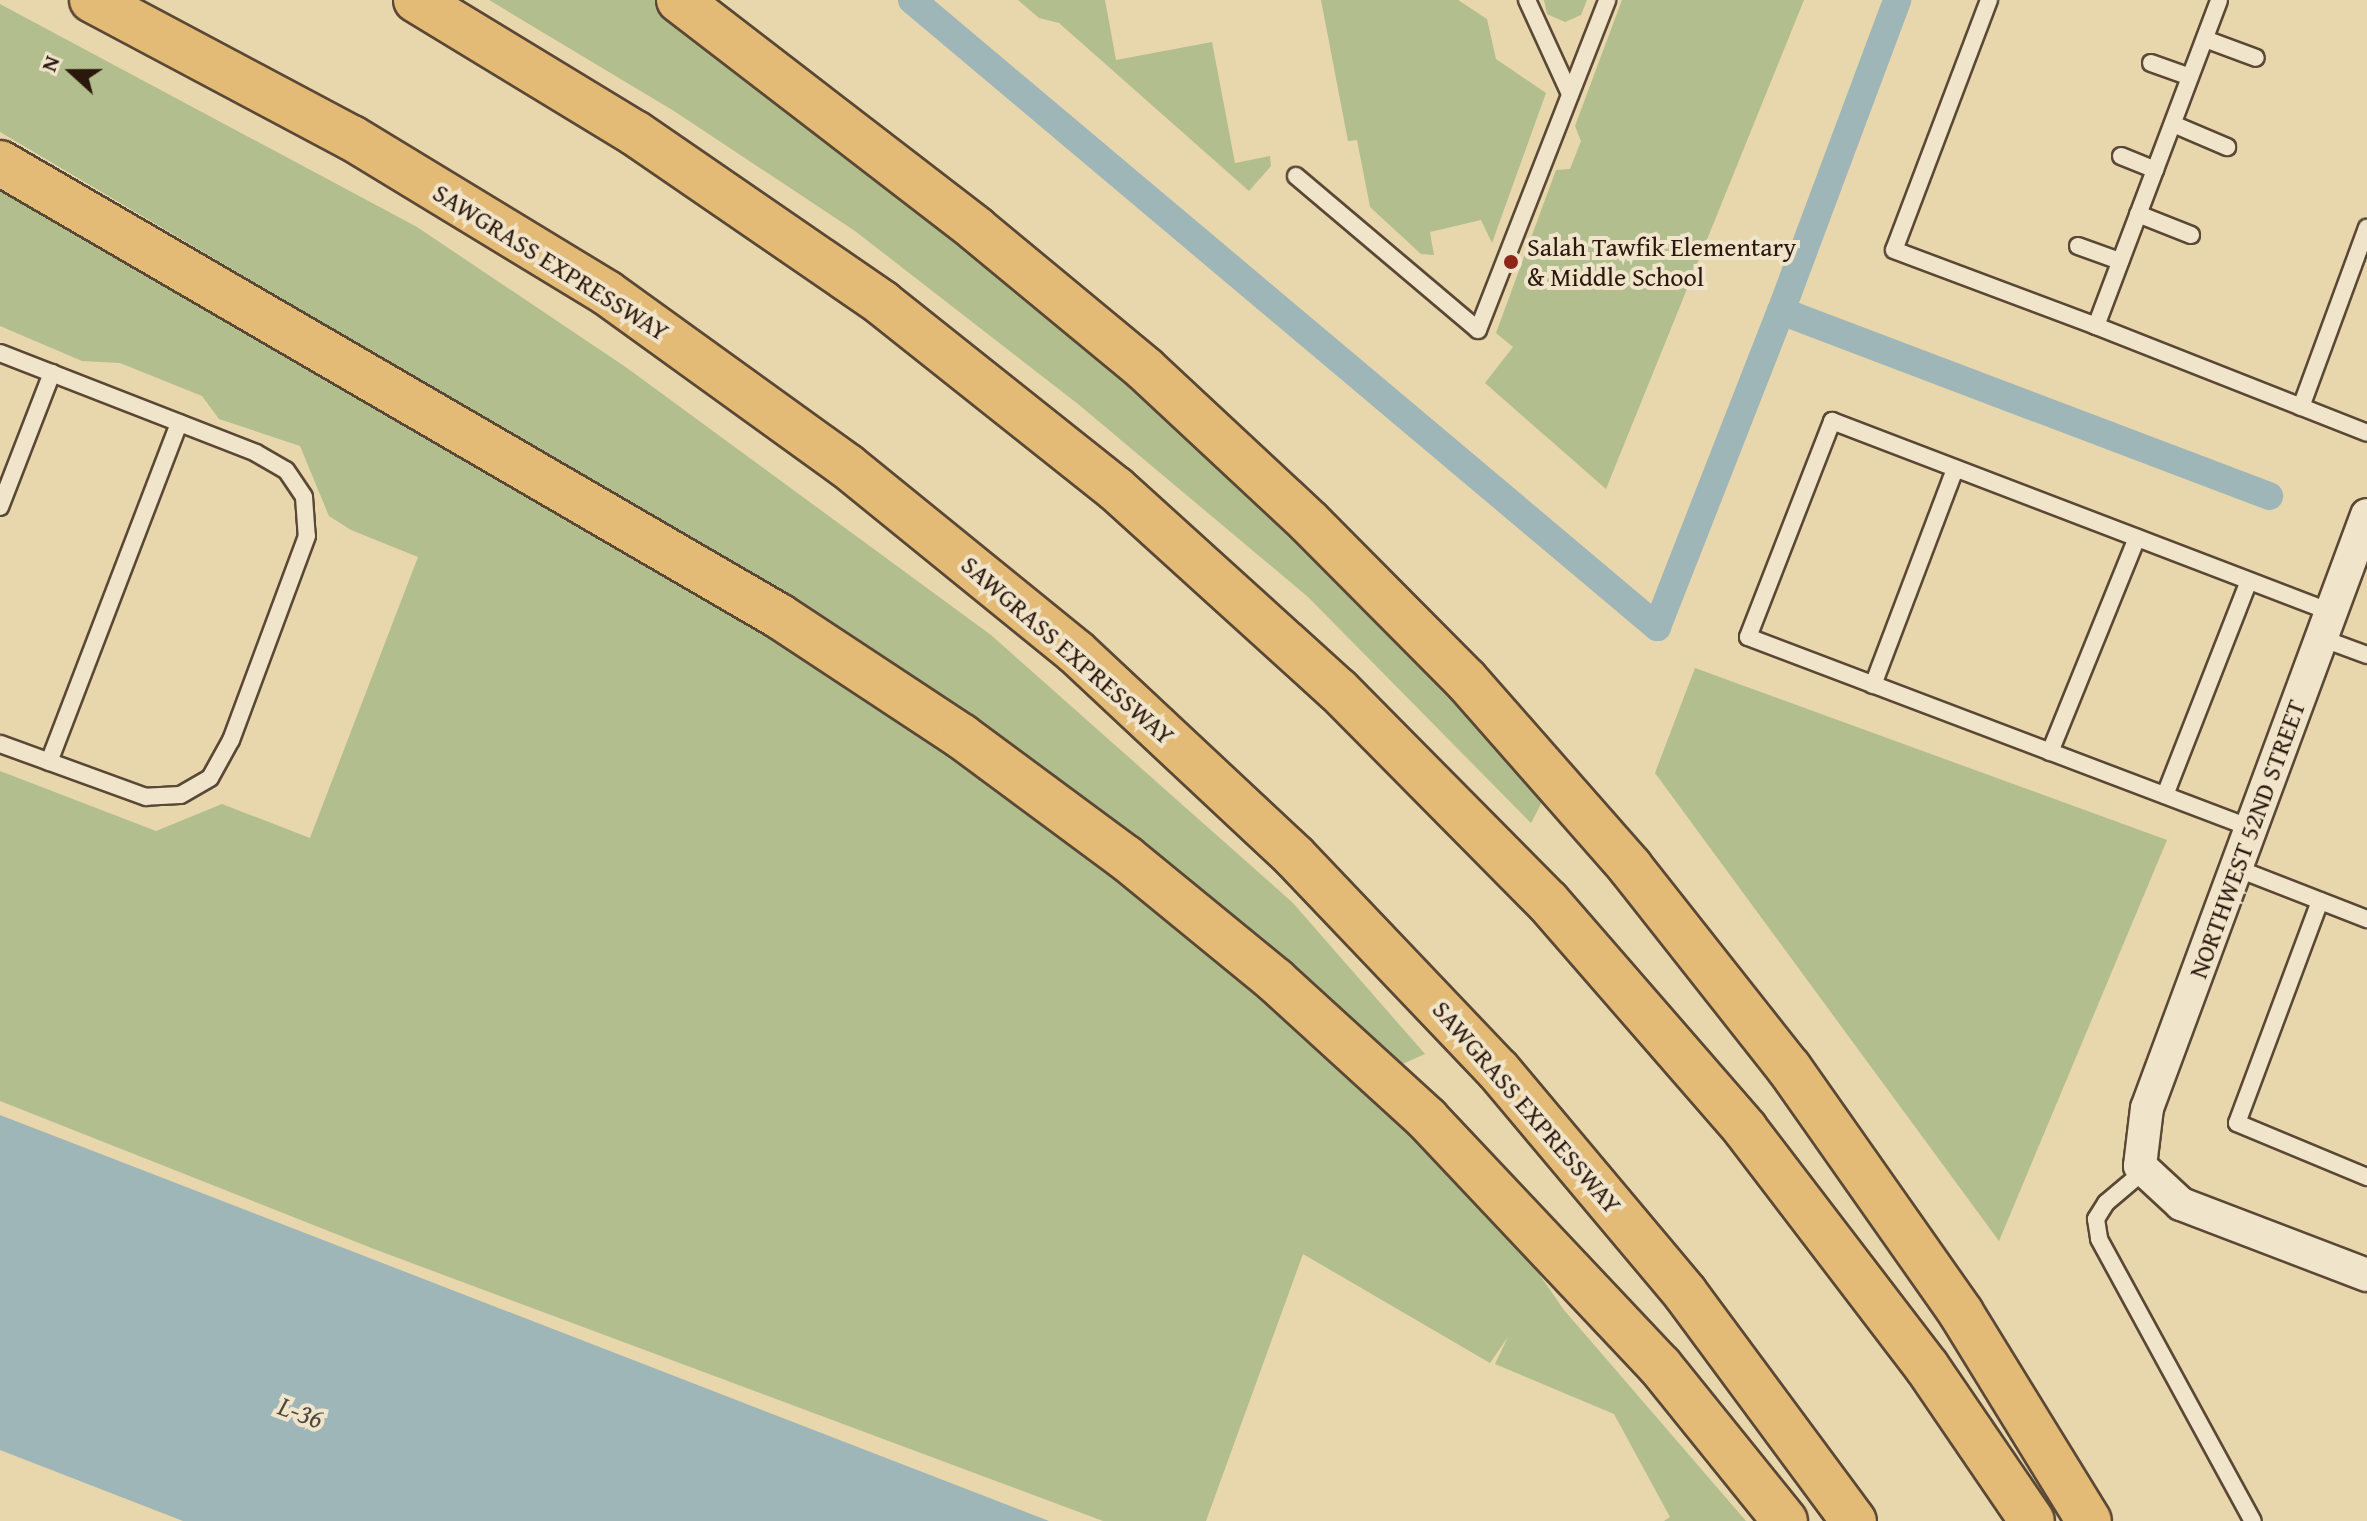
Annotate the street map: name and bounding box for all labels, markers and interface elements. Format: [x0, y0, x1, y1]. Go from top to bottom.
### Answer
north arrow [32, 32, 112, 112]
text: N [32, 51, 67, 76]
street label: SAWGRASS EXPRESSWAY [427, 177, 675, 347]
place label: Salah Tawfik Elementary & Middle School [1527, 231, 1796, 292]
marker: Salah Tawfik Elementary & Middle School [1502, 253, 1520, 271]
street label: SAWGRASS EXPRESSWAY [955, 549, 1181, 751]
street label: NORTHWEST 52ND STREET [2182, 696, 2312, 982]
street label: SAWGRASS EXPRESSWAY [1426, 994, 1628, 1220]
water label: L-36 [274, 1388, 328, 1436]

